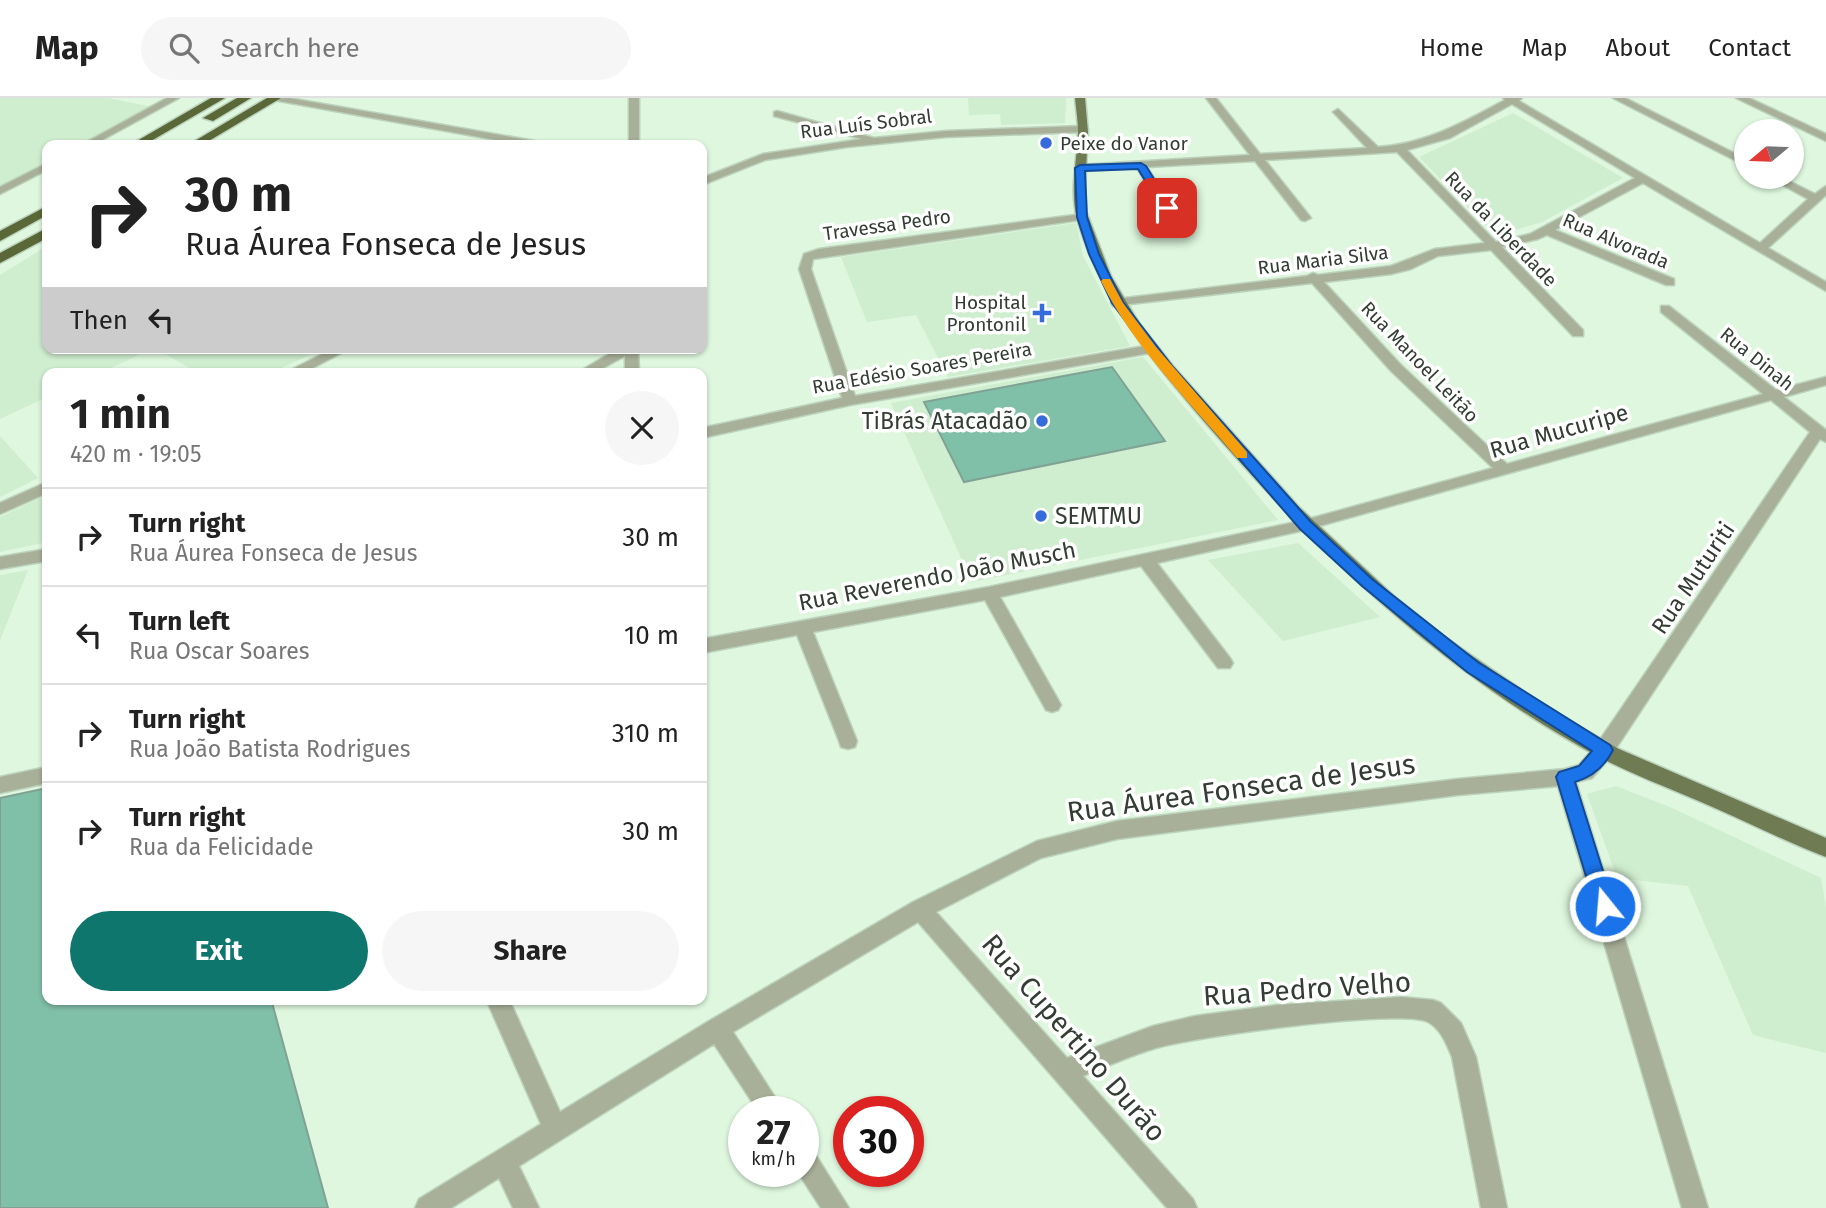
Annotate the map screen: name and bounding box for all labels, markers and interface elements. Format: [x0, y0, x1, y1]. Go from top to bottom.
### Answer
search box [141, 17, 631, 80]
text: Map [35, 28, 99, 68]
icon: search [165, 29, 203, 67]
text: Search here [221, 33, 360, 64]
text: Home [1420, 34, 1484, 62]
text: Map [1522, 34, 1568, 62]
text: About [1606, 34, 1670, 62]
text: Contact [1708, 34, 1791, 62]
street label: Rua Luís Sobral [799, 104, 934, 143]
north arrow [1734, 119, 1804, 189]
map controls [1734, 119, 1804, 189]
place label: Peixe do Vanor [1060, 132, 1188, 155]
marker: Peixe do Vanor [1038, 135, 1054, 151]
text: 30 m [185, 165, 292, 224]
street label: Rua da Liberdade [1440, 167, 1562, 291]
icon: right [70, 168, 161, 259]
pin [1137, 178, 1197, 238]
icon: arrive [1148, 189, 1186, 227]
street label: Travessa Pedro [822, 205, 952, 245]
street label: Rua Alvorada [1559, 208, 1673, 274]
text: Rua Áurea Fonseca de Jesus [185, 225, 586, 263]
street label: Rua Maria Silva [1256, 241, 1390, 279]
place label: Hospital Prontonil [947, 291, 1026, 336]
street label: Rua Manoel Leitão [1356, 297, 1484, 427]
icon: left [142, 301, 180, 339]
marker: Hospital Prontonil [1032, 303, 1052, 323]
text: Then [70, 305, 128, 336]
street label: Rua Dinah [1716, 322, 1798, 396]
street label: Rua Edésio Soares Pereira [810, 337, 1034, 399]
text: 1 min [70, 389, 171, 439]
button: close [605, 391, 679, 465]
street label: Rua Mucuripe [1486, 398, 1632, 464]
place label: TiBrás Atacadão [862, 407, 1028, 435]
marker: TiBrás Atacadão [1034, 413, 1050, 429]
text: 420 m · 19:05 [70, 440, 201, 468]
place label: SEMTMU [1055, 502, 1142, 530]
text: Turn right [129, 508, 246, 539]
marker: SEMTMU [1033, 508, 1049, 524]
street label: Rua Muturiti [1645, 517, 1741, 639]
icon: right [70, 518, 108, 556]
text: 30 m [622, 522, 679, 553]
street label: Rua Reverendo João Musch [796, 535, 1078, 617]
text: Rua Áurea Fonseca de Jesus [129, 539, 417, 567]
text: Turn left [129, 606, 230, 637]
icon: left [70, 616, 108, 654]
text: 10 m [624, 620, 679, 651]
text: Rua Oscar Soares [129, 637, 310, 665]
text: Turn right [129, 704, 246, 735]
icon: right [70, 714, 108, 752]
text: 310 m [612, 718, 679, 749]
text: Rua João Batista Rodrigues [129, 735, 410, 763]
street label: Rua Áurea Fonseca de Jesus [1065, 747, 1417, 829]
text: Turn right [129, 802, 246, 833]
icon: right [70, 812, 108, 850]
text: 30 m [622, 816, 679, 847]
text: Rua da Felicidade [129, 833, 314, 861]
position arrow [1568, 869, 1642, 943]
button: Exit [70, 911, 368, 991]
button: Share [382, 911, 679, 991]
street label: Rua Cupertino Durão [975, 928, 1173, 1148]
street label: Rua Pedro Velho [1202, 965, 1412, 1013]
speed limit sign: 30 [833, 1096, 924, 1187]
text: 27 [756, 1111, 791, 1153]
text: km/h [751, 1148, 796, 1170]

